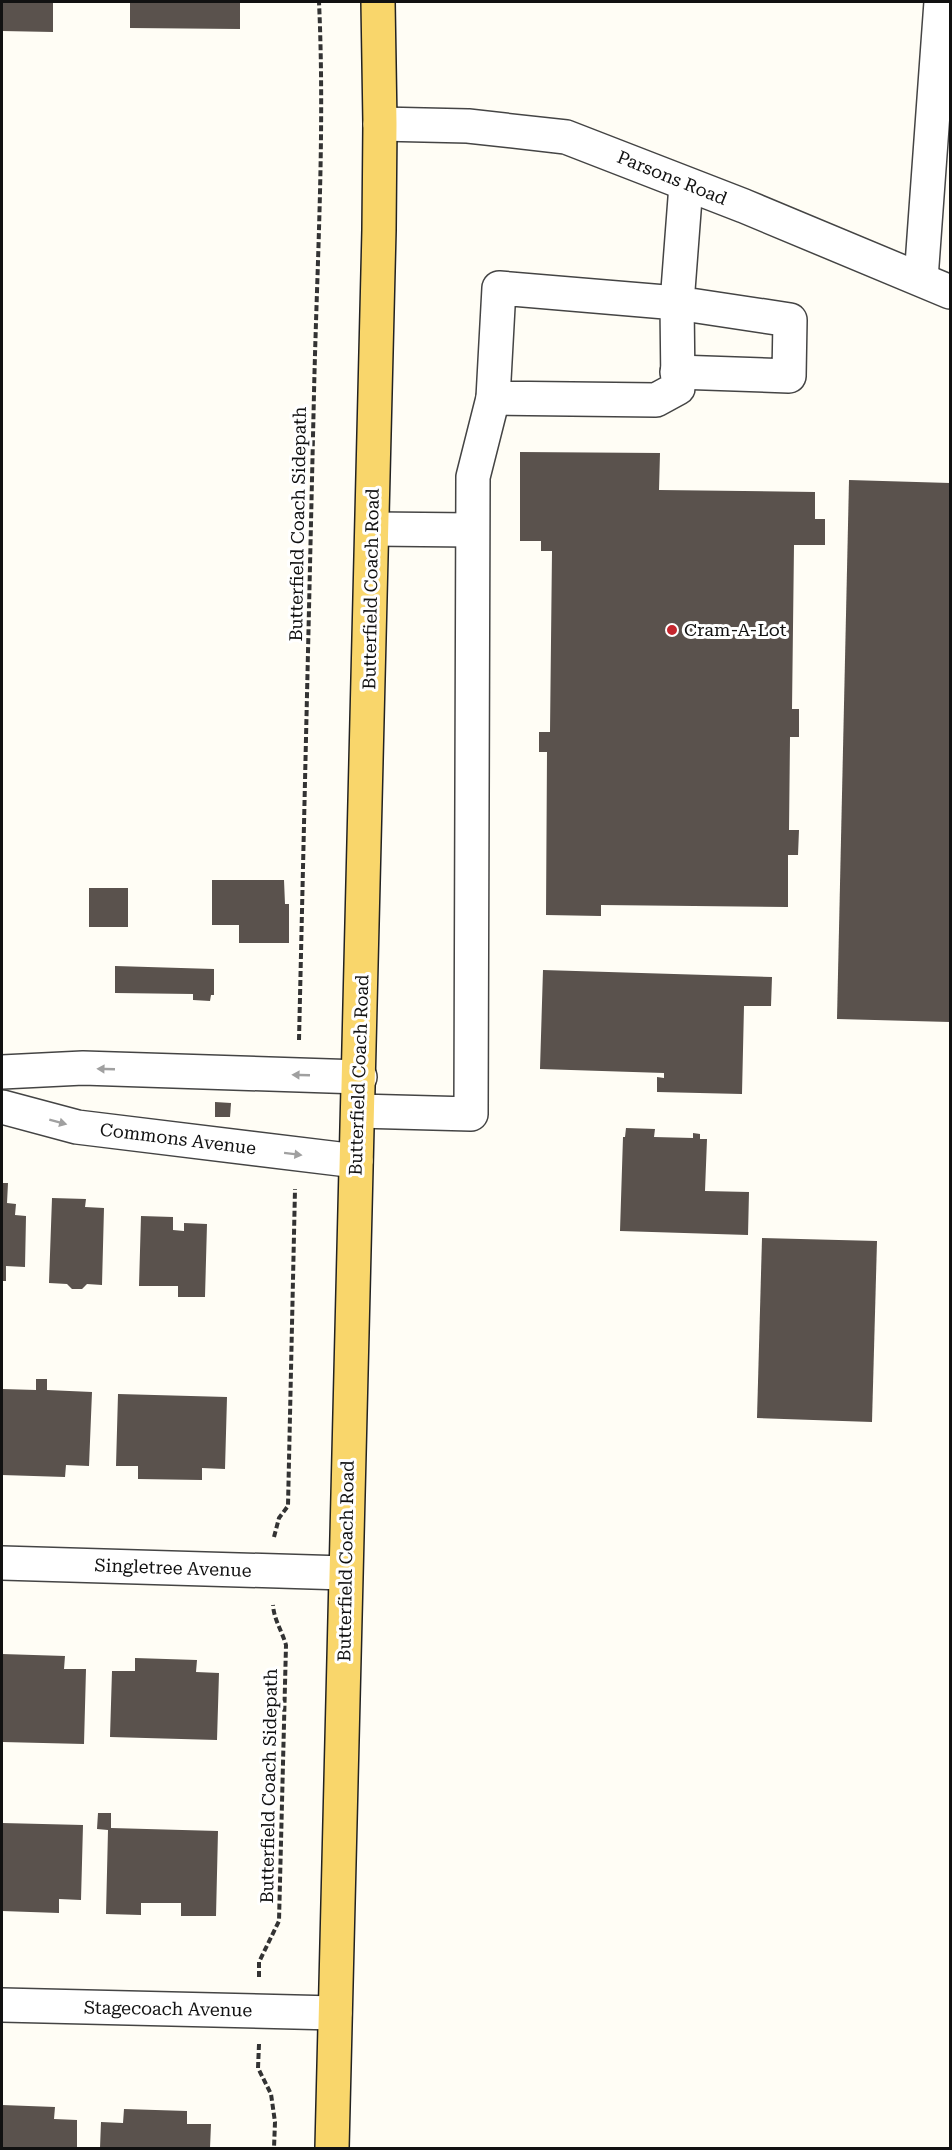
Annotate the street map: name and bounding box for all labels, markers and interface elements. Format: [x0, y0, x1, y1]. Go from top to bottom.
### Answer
street label: Parsons Road [614, 146, 731, 209]
street label: Butterfield Coach Sidepath [285, 406, 310, 642]
street label: Butterfield Coach Road [358, 488, 383, 690]
place label: Cram-A-Lot [684, 619, 787, 640]
marker: Cram-A-Lot [665, 623, 679, 637]
street label: Butterfield Coach Road [344, 974, 373, 1176]
one-way arrow [97, 1064, 116, 1074]
one-way arrow [292, 1070, 311, 1080]
one-way arrow [49, 1117, 67, 1127]
street label: Commons Avenue [99, 1119, 257, 1159]
one-way arrow [283, 1149, 302, 1158]
street label: Butterfield Coach Road [333, 1460, 358, 1662]
street label: Singletree Avenue [94, 1554, 252, 1581]
street label: Butterfield Coach Sidepath [256, 1668, 281, 1904]
street label: Stagecoach Avenue [84, 1997, 253, 2020]

